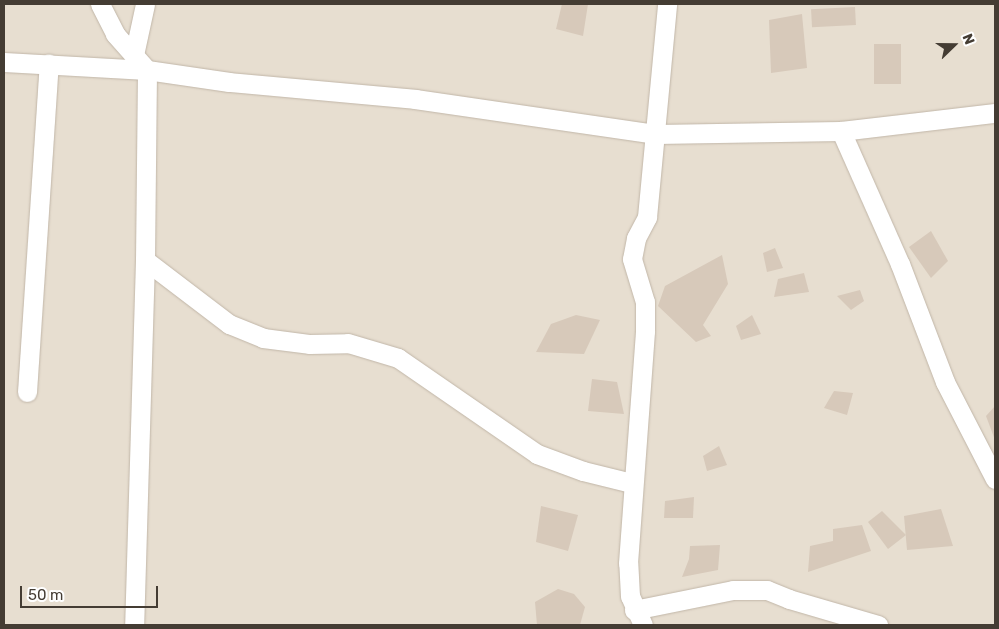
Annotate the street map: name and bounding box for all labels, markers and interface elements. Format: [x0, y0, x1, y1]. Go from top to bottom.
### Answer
north arrow [929, 20, 979, 70]
text: N [959, 31, 978, 47]
scale bar [22, 576, 160, 608]
text: 50 m [28, 586, 63, 604]

